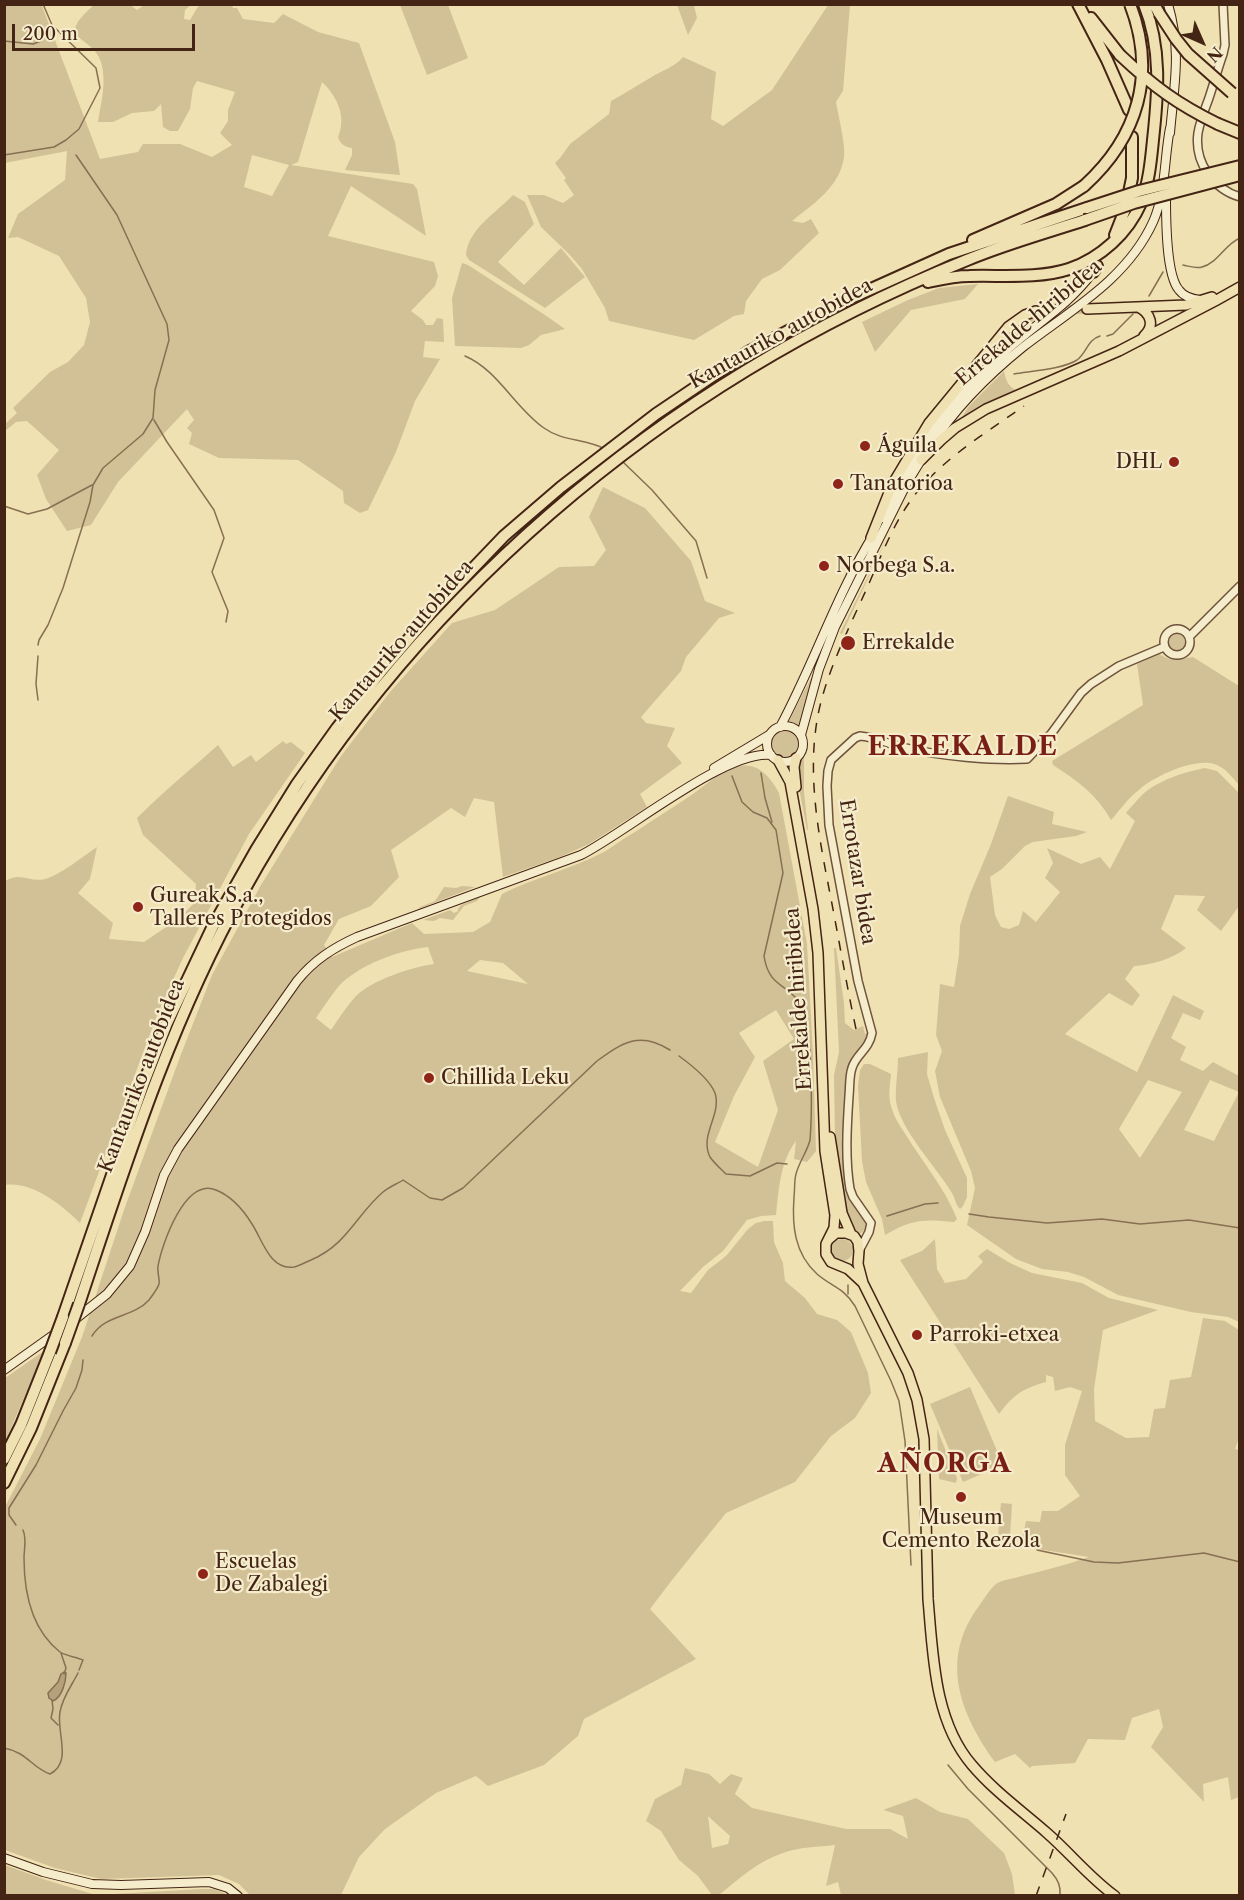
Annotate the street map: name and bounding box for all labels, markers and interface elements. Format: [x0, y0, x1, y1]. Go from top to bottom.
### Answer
scale bar [15, 12, 198, 50]
north arrow [1172, 12, 1232, 72]
text: 200 m [23, 23, 78, 45]
text: N [1203, 43, 1227, 67]
street label: Errekalde hiribidea [951, 255, 1107, 391]
street label: Kantauriko autobidea [685, 274, 877, 394]
place label: Águila [877, 434, 937, 458]
marker: Águila [858, 439, 872, 453]
place label: DHL [1116, 450, 1162, 474]
marker: DHL [1167, 455, 1181, 469]
place label: Tanatorioa [850, 472, 953, 496]
marker: Tanatorioa [831, 477, 845, 491]
place label: Norbega S.a. [836, 554, 955, 578]
street label: Kantauriko autobidea [325, 555, 479, 727]
marker: Norbega S.a. [817, 559, 831, 573]
place label: Errekalde [862, 631, 955, 655]
marker: Errekalde [839, 634, 857, 652]
district label: ERREKALDE [867, 731, 1059, 763]
street label: Errotazar bidea [834, 798, 880, 946]
place label: Gureak S.a., Talleres Protegidos [150, 884, 332, 931]
marker: Gureak S.a., Talleres Protegidos [131, 900, 145, 914]
street label: Errekalde hiribidea [781, 907, 817, 1091]
street label: Kantauriko autobidea [94, 976, 190, 1176]
place label: Chillida Leku [441, 1066, 569, 1090]
marker: Chillida Leku [422, 1071, 436, 1085]
place label: Parroki-etxea [929, 1323, 1059, 1347]
marker: Parroki-etxea [910, 1328, 924, 1342]
district label: AÑORGA [878, 1448, 1012, 1480]
marker: Museum Cemento Rezola [954, 1490, 968, 1504]
place label: Museum Cemento Rezola [882, 1506, 1040, 1553]
place label: Escuelas De Zabalegi [215, 1550, 328, 1597]
marker: Escuelas De Zabalegi [196, 1567, 210, 1581]

